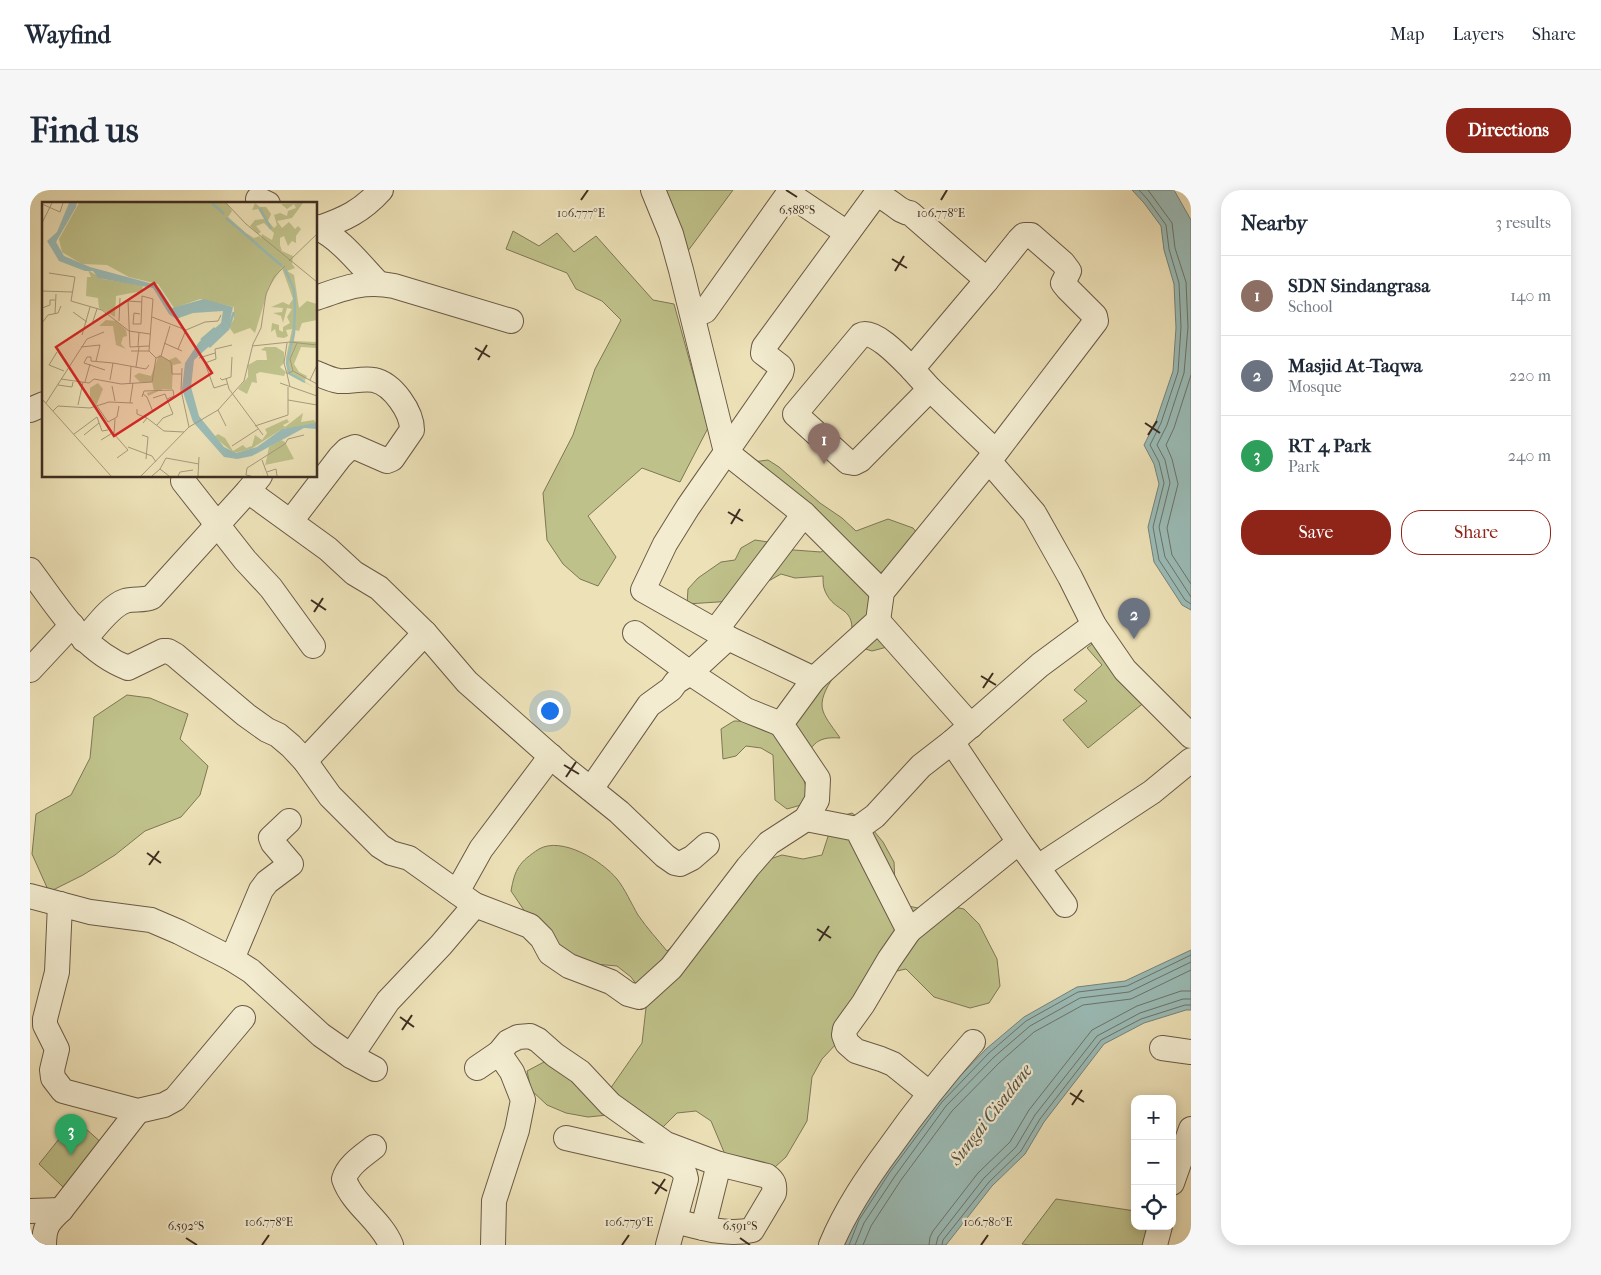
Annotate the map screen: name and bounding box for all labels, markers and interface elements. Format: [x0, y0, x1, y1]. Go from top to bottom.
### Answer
text: Wayfind [25, 21, 111, 49]
text: Map [1390, 24, 1424, 45]
text: Layers [1452, 24, 1504, 45]
text: Share [1532, 24, 1576, 45]
button: Directions [1446, 108, 1571, 153]
text: Find us [30, 110, 139, 151]
inset map [42, 202, 318, 478]
text: 6.588°S [779, 203, 815, 217]
text: 106.777°E [557, 206, 605, 220]
text: 106.778°E [917, 206, 965, 220]
text: Nearby [1241, 211, 1307, 235]
text: 3 results [1495, 213, 1551, 232]
text: SDN Sindangrasa [1288, 275, 1430, 297]
text: 1 [1254, 286, 1260, 305]
text: 140 m [1510, 286, 1551, 305]
text: School [1288, 297, 1333, 316]
text: Masjid At-Taqwa [1288, 355, 1422, 377]
text: 2 [1253, 366, 1261, 385]
text: 220 m [1509, 366, 1551, 385]
text: Mosque [1288, 377, 1342, 396]
pin: 1 [808, 423, 840, 464]
text: RT 4 Park [1288, 435, 1371, 457]
text: 3 [1254, 446, 1260, 465]
text: 240 m [1508, 446, 1551, 465]
text: Park [1288, 457, 1320, 476]
button: Save [1241, 510, 1391, 555]
button: Share [1401, 510, 1551, 555]
pin: 2 [1118, 598, 1150, 639]
your location [537, 698, 563, 724]
water label: Sungai Cisadane [944, 1060, 1037, 1170]
map controls [1131, 1095, 1176, 1230]
button: + [1131, 1095, 1176, 1140]
pin: 3 [55, 1114, 87, 1155]
button: − [1131, 1140, 1176, 1185]
button: locate [1131, 1185, 1176, 1230]
text: 106.778°E [245, 1215, 293, 1229]
text: 106.779°E [605, 1215, 653, 1229]
text: 106.780°E [963, 1215, 1013, 1229]
text: 6.592°S [168, 1219, 204, 1233]
text: 6.591°S [723, 1219, 757, 1233]

